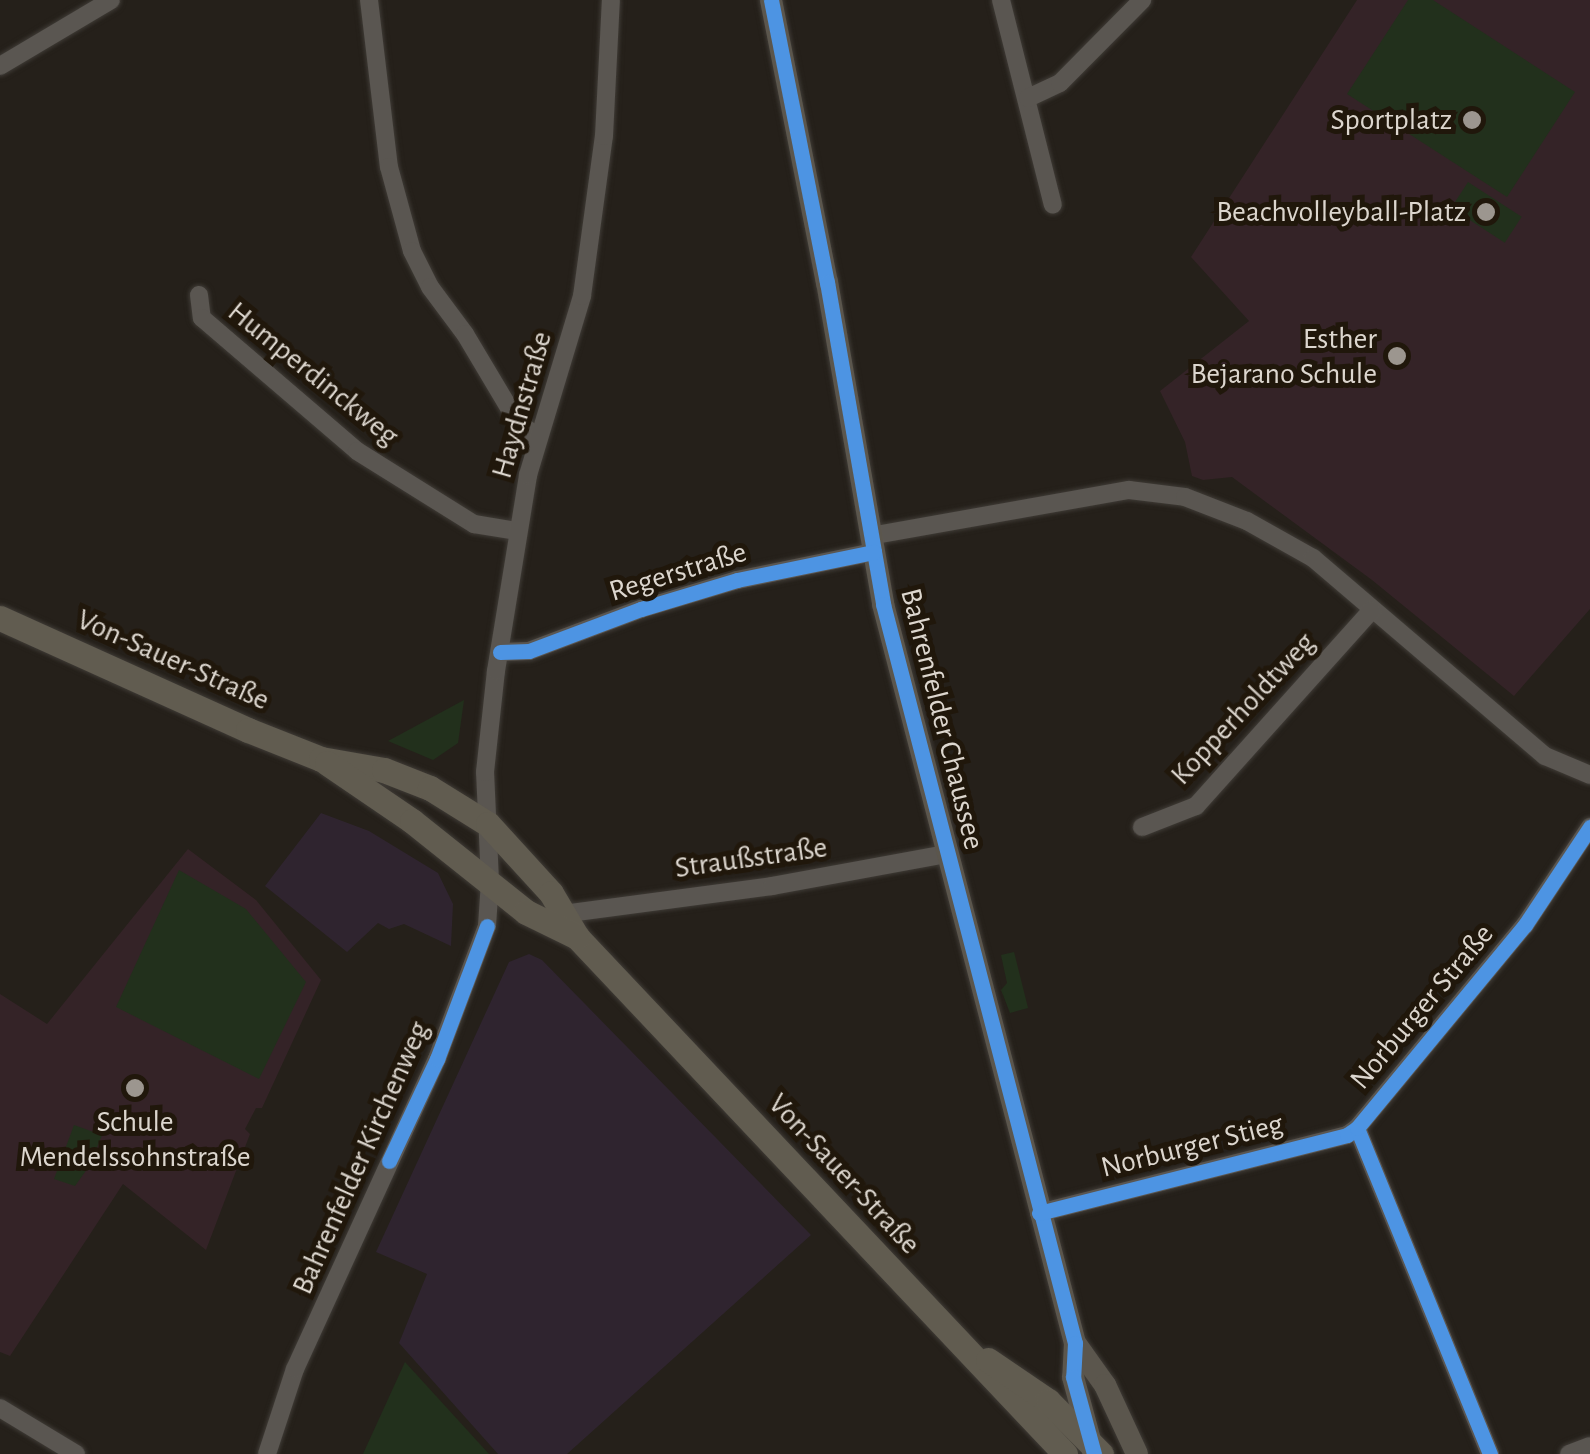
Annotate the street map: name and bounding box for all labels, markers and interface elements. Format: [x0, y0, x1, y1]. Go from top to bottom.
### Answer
place label: Sportplatz [1330, 102, 1452, 138]
marker: Sportplatz [1461, 109, 1483, 131]
place label: Beachvolleyball-Platz [1216, 194, 1466, 230]
marker: Beachvolleyball-Platz [1475, 201, 1497, 223]
street label: Humperdinckweg [220, 294, 406, 454]
place label: Esther Bejarano Schule [1190, 321, 1377, 392]
street label: Haydnstraße [484, 327, 560, 483]
marker: Esther Bejarano Schule [1386, 345, 1408, 367]
street label: Regerstraße [605, 534, 751, 610]
street label: Bahrenfelder Chaussee [892, 585, 992, 853]
street label: Von-Sauer-Straße [71, 602, 275, 718]
street label: Kopperholdtweg [1163, 625, 1323, 793]
street label: Straußstraße [673, 830, 829, 886]
street label: Norburger Straße [1342, 917, 1502, 1097]
street label: Bahrenfelder Kirchenweg [285, 1016, 437, 1300]
marker: Schule Mendelssohnstraße [124, 1077, 146, 1099]
street label: Von-Sauer-Straße [760, 1086, 928, 1262]
place label: Schule Mendelssohnstraße [19, 1104, 251, 1174]
street label: Norburger Stieg [1097, 1106, 1287, 1186]

